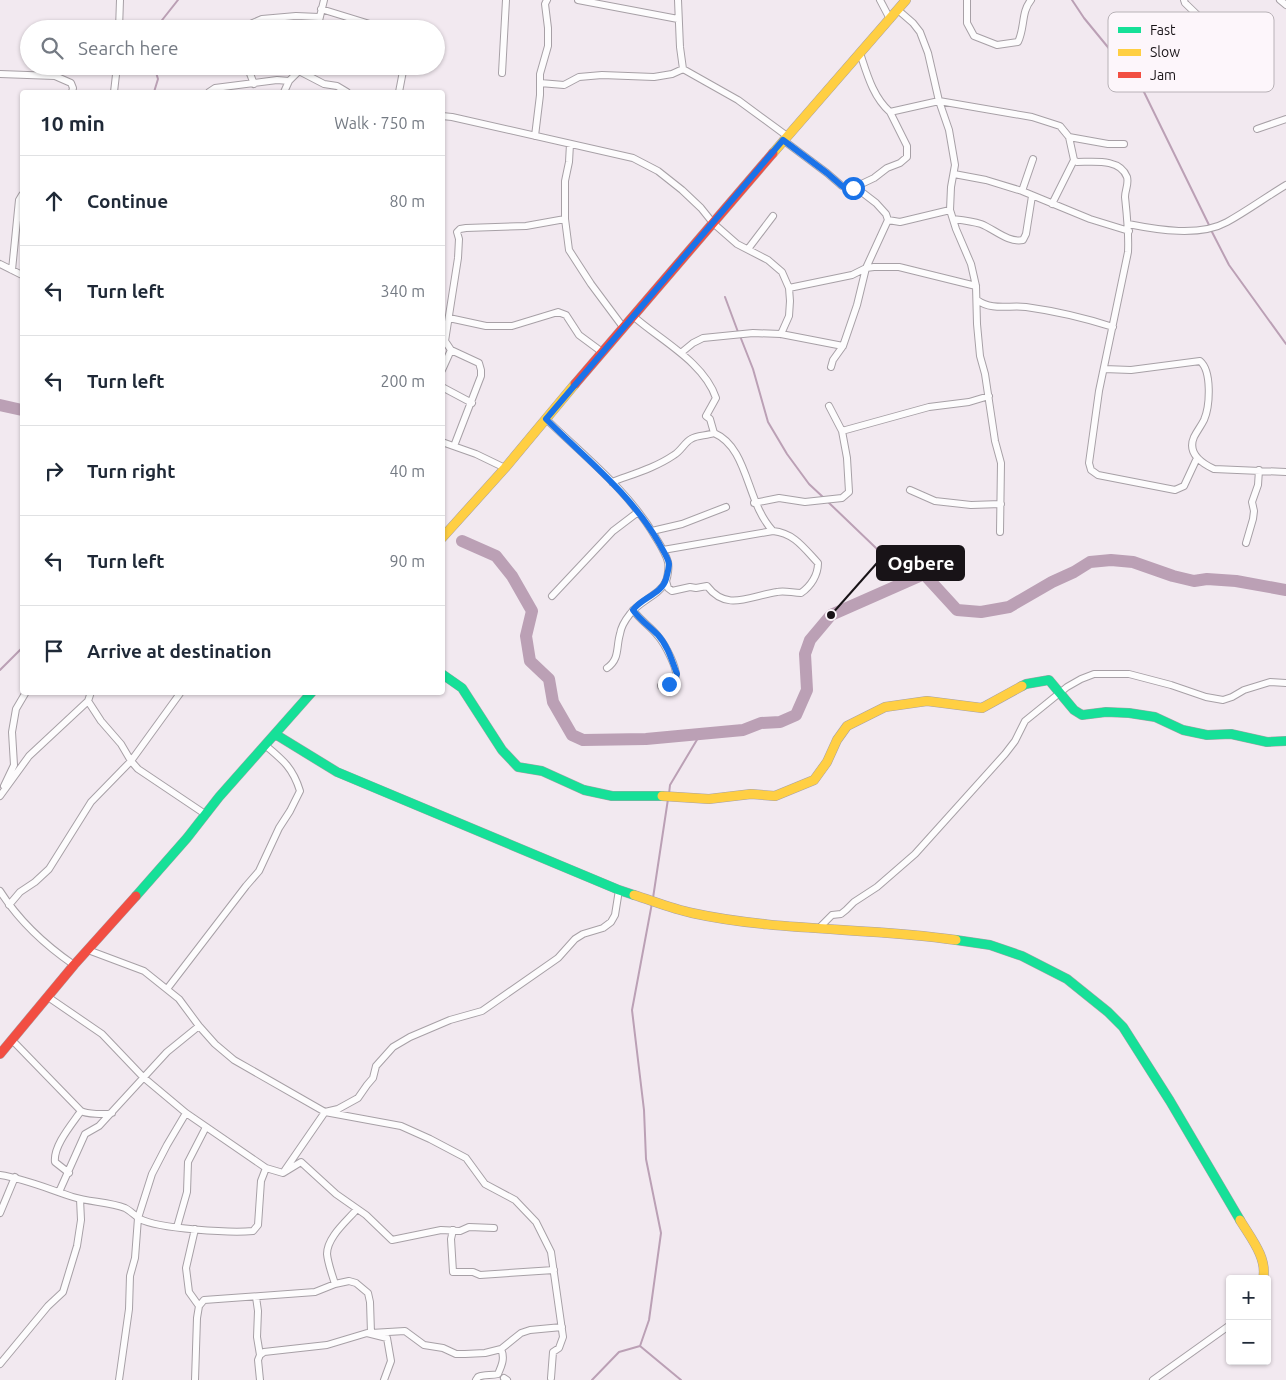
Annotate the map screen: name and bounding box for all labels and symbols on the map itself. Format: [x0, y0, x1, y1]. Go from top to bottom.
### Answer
legend [1108, 12, 1274, 92]
text: Fast [1150, 22, 1176, 38]
text: Slow [1150, 44, 1180, 60]
text: Jam [1150, 67, 1176, 83]
route start [842, 177, 865, 200]
callout: Ogbere [877, 546, 964, 580]
text: Ogbere [887, 552, 955, 574]
route end [658, 673, 681, 696]

